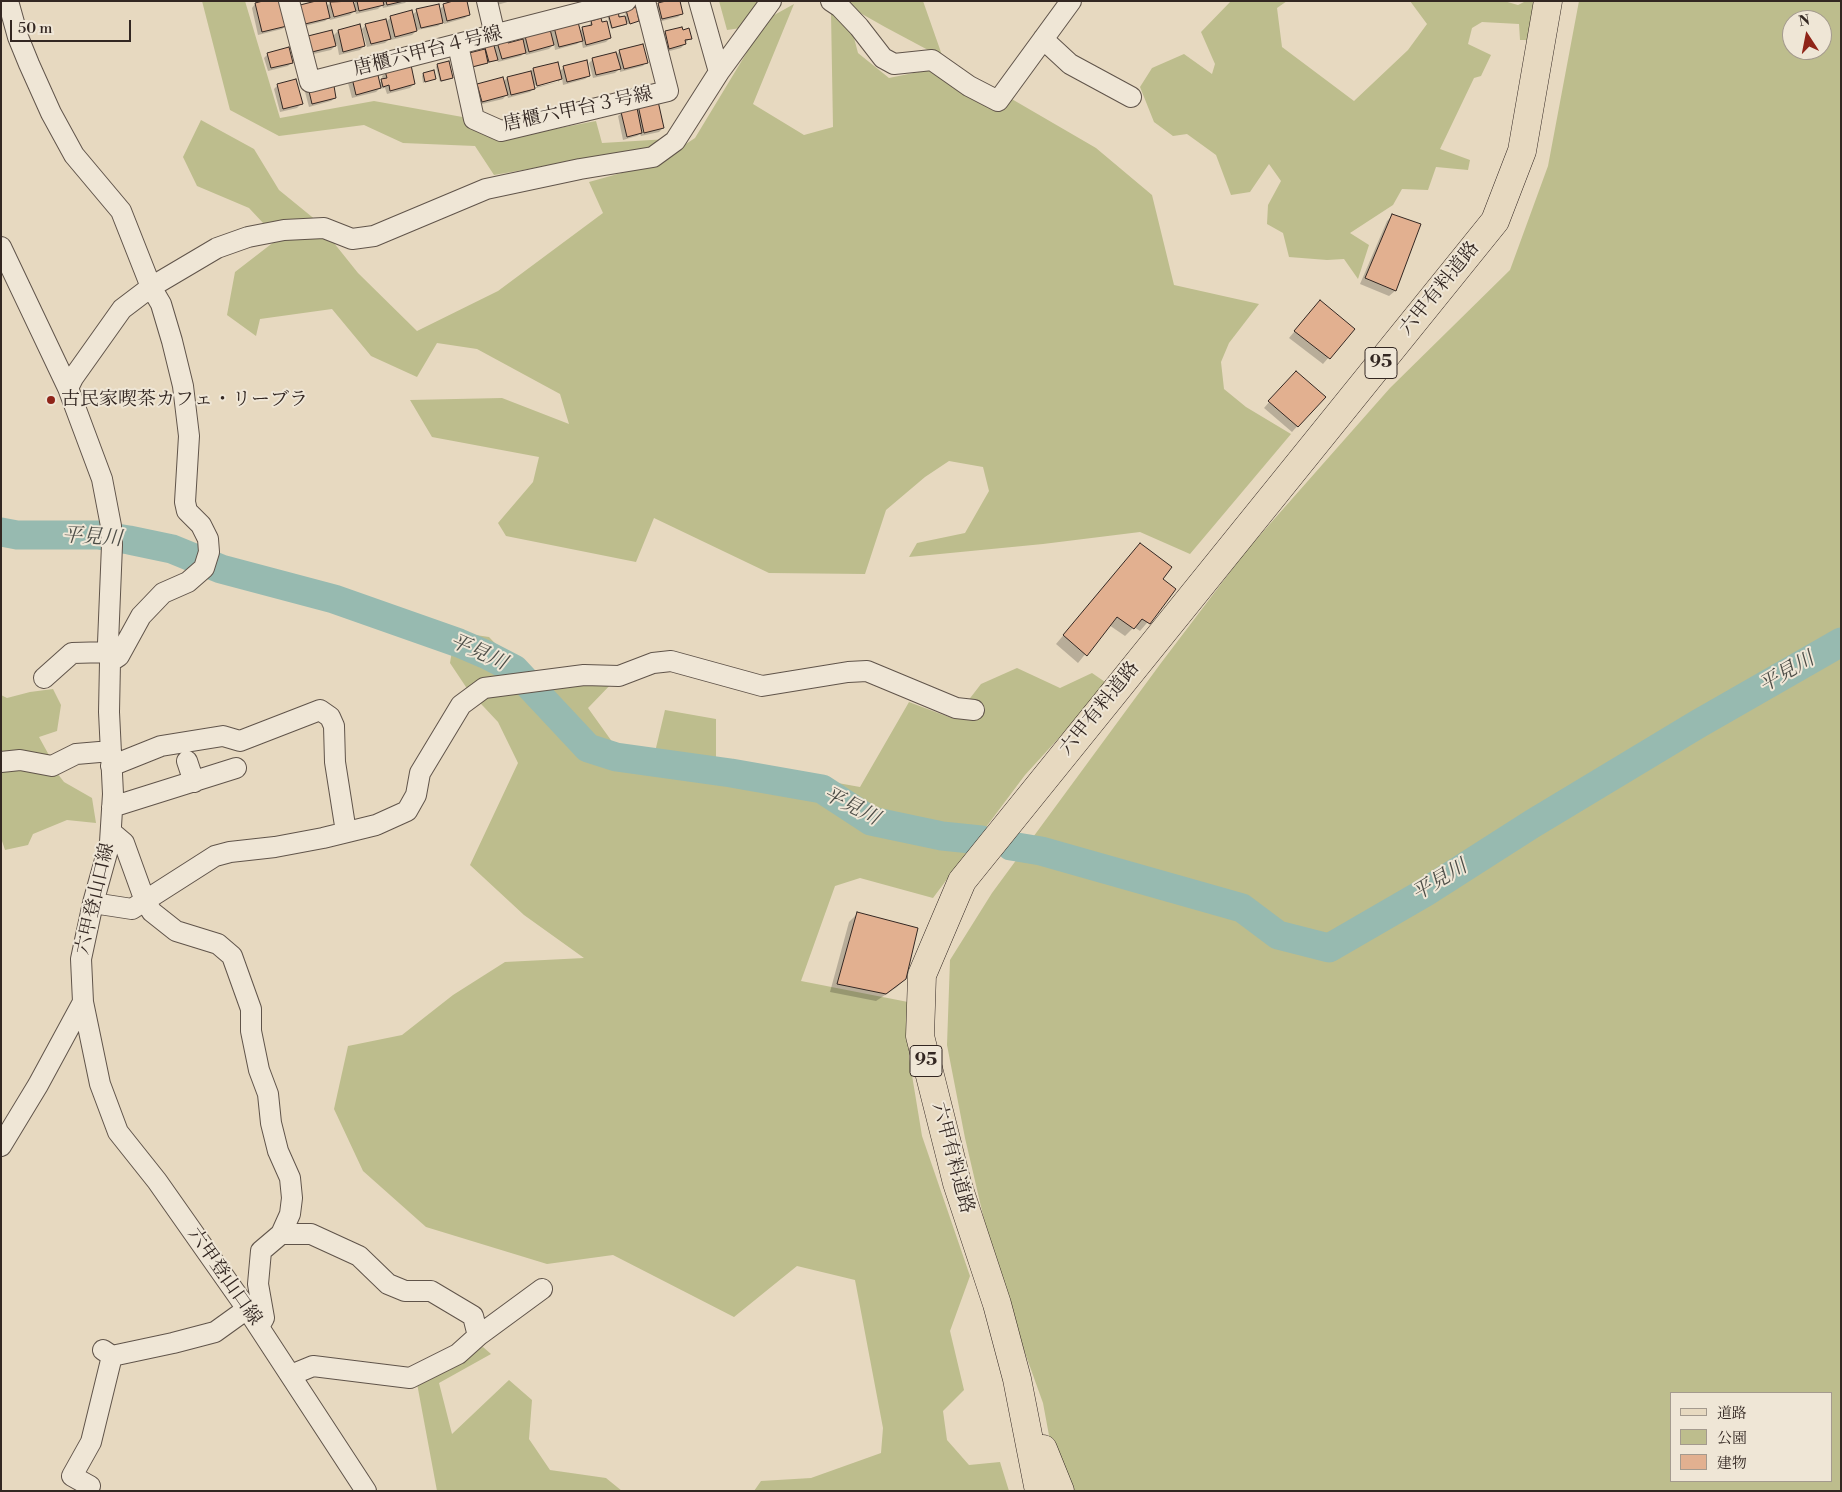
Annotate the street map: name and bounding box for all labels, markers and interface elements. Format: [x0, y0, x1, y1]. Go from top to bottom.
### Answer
scale bar [12, 10, 134, 42]
north arrow [1782, 10, 1832, 60]
text: N [1797, 11, 1811, 31]
text: 50 m [18, 19, 52, 38]
street label: 唐櫃六甲台４号線 [351, 23, 505, 81]
street label: 唐櫃六甲台３号線 [501, 83, 655, 137]
street label: 六甲有料道路 [1395, 238, 1485, 340]
road number: 95 [1365, 348, 1397, 378]
place label: 古民家喫茶カフェ・リーブラ [61, 389, 308, 411]
marker: 古民家喫茶カフェ・リーブラ [45, 394, 57, 406]
water label: 平見川 [61, 524, 123, 552]
water label: 平見川 [446, 630, 510, 676]
water label: 平見川 [1755, 648, 1819, 698]
street label: 六甲有料道路 [1055, 658, 1145, 760]
water label: 平見川 [819, 783, 883, 831]
street label: 六甲登山口線 [72, 841, 120, 957]
water label: 平見川 [1408, 855, 1472, 907]
road number: 95 [910, 1046, 942, 1076]
street label: 六甲有料道路 [926, 1100, 978, 1216]
street label: 六甲登山口線 [182, 1224, 266, 1330]
legend [1670, 1392, 1832, 1482]
text: 道路 [1717, 1404, 1747, 1423]
text: 公園 [1717, 1429, 1747, 1448]
text: 建物 [1717, 1454, 1747, 1473]

